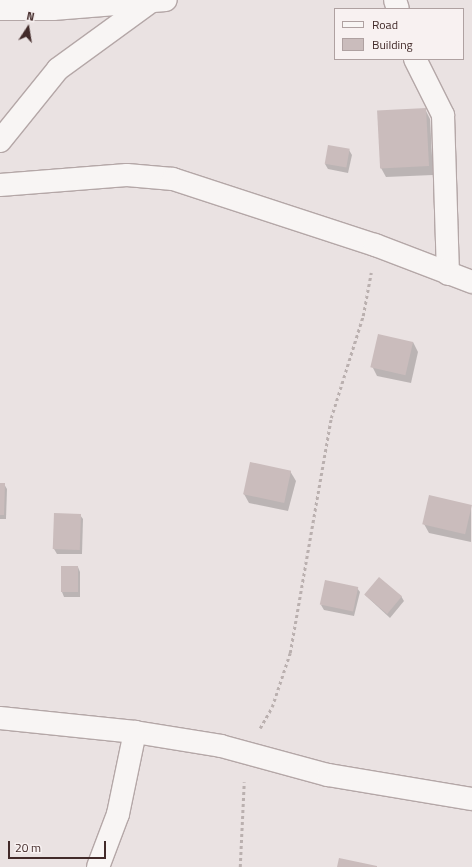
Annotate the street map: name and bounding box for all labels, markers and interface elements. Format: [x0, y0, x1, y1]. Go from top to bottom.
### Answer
north arrow [8, 8, 48, 48]
text: N [25, 8, 36, 25]
legend [334, 8, 464, 60]
text: Road [372, 15, 398, 34]
text: Building [372, 35, 413, 54]
scale bar [10, 833, 108, 859]
text: 20 m [15, 838, 41, 857]

